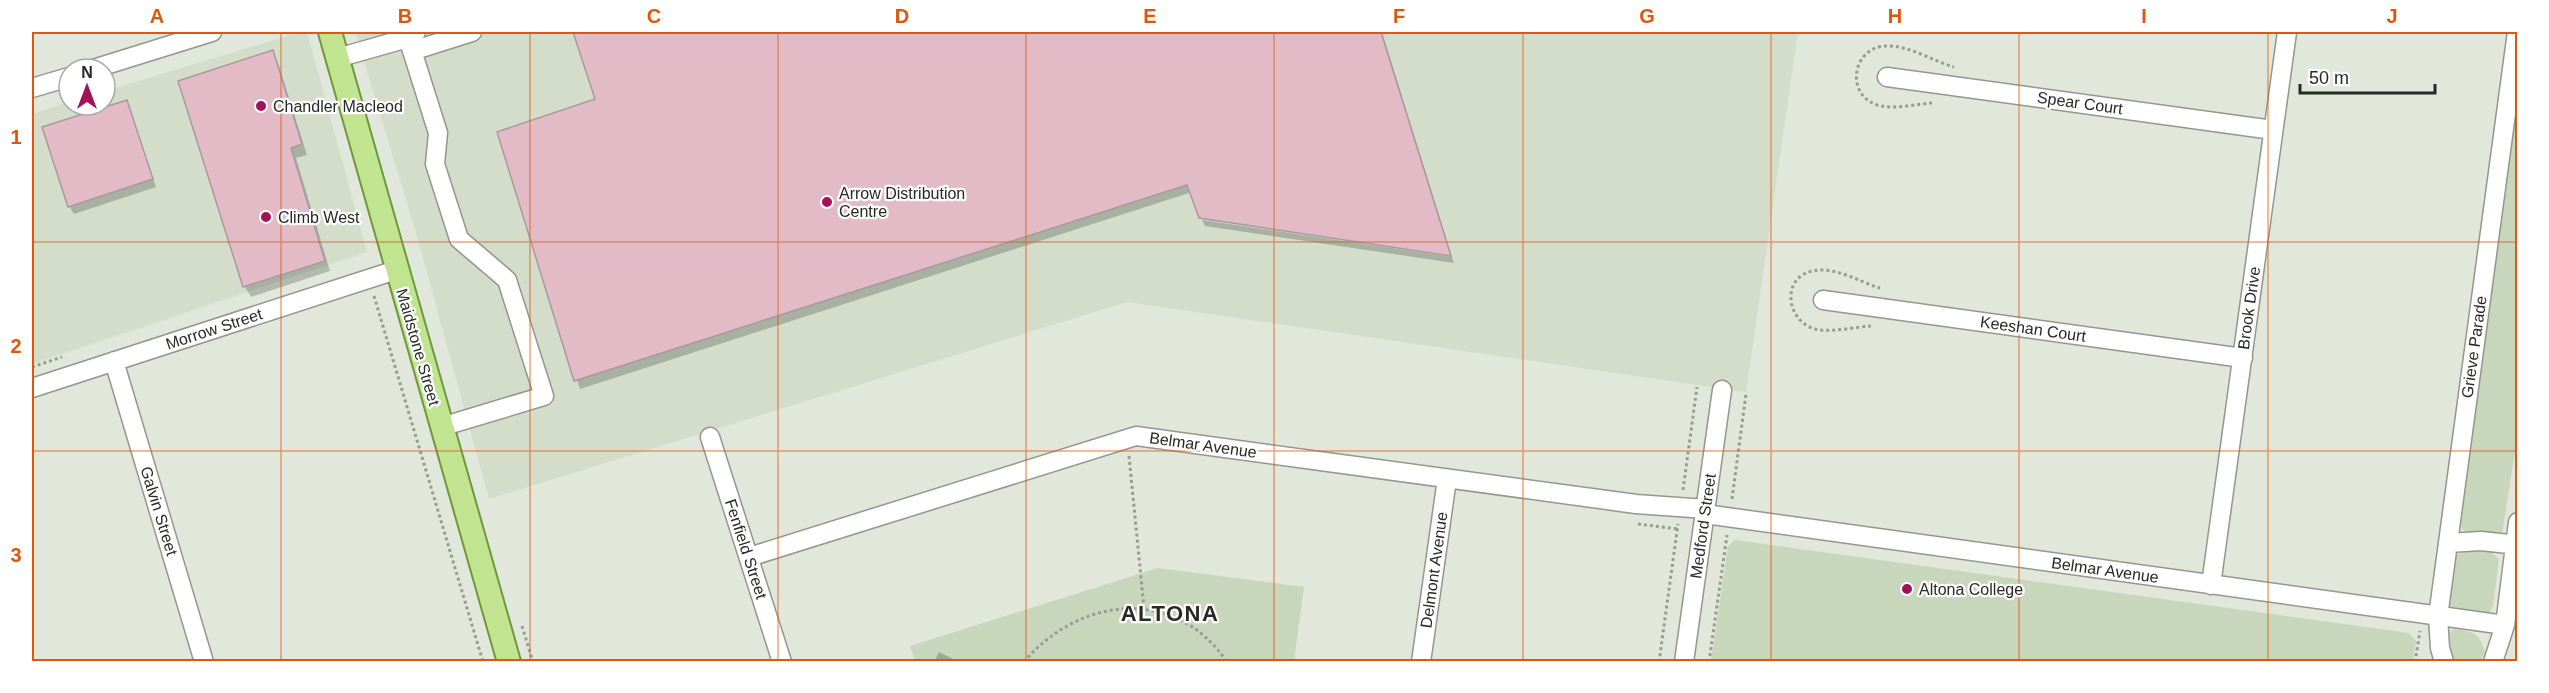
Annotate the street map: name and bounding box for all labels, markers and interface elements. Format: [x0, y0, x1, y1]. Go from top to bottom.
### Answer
text: A [150, 5, 164, 27]
text: B [398, 5, 412, 27]
text: C [647, 5, 661, 27]
text: D [895, 5, 909, 27]
text: E [1143, 5, 1157, 27]
text: F [1393, 5, 1405, 27]
text: G [1639, 5, 1655, 27]
text: H [1888, 5, 1902, 27]
text: I [2141, 5, 2147, 27]
text: J [2386, 5, 2398, 27]
north arrow [57, 57, 117, 117]
scale bar [2300, 57, 2435, 95]
text: N [81, 64, 93, 81]
text: 50 m [2309, 68, 2349, 88]
street label: Spear Court [2036, 89, 2124, 117]
place label: Chandler Macleod [273, 98, 403, 115]
marker: Chandler Macleod [254, 99, 268, 113]
text: 1 [10, 126, 22, 148]
place label: Arrow Distribution Centre [839, 185, 965, 220]
marker: Arrow Distribution Centre [820, 195, 834, 209]
place label: Climb West [278, 209, 360, 226]
marker: Climb West [259, 210, 273, 224]
street label: Brook Drive [2235, 265, 2263, 351]
street label: Maidstone Street [393, 287, 443, 408]
street label: Grieve Parade [2458, 295, 2490, 399]
street label: Morrow Street [164, 305, 265, 353]
street label: Keeshan Court [1979, 313, 2088, 345]
text: 2 [10, 335, 22, 357]
street label: Belmar Avenue [1148, 429, 1258, 461]
street label: Galvin Street [137, 464, 181, 558]
street label: Medford Street [1687, 472, 1719, 580]
street label: Fenfield Street [722, 497, 770, 602]
street label: Delmont Avenue [1417, 511, 1451, 629]
text: 3 [10, 544, 22, 566]
street label: Belmar Avenue [2050, 554, 2160, 586]
place label: Altona College [1919, 581, 2023, 598]
marker: Altona College [1900, 582, 1914, 596]
district label: ALTONA [1121, 601, 1219, 626]

